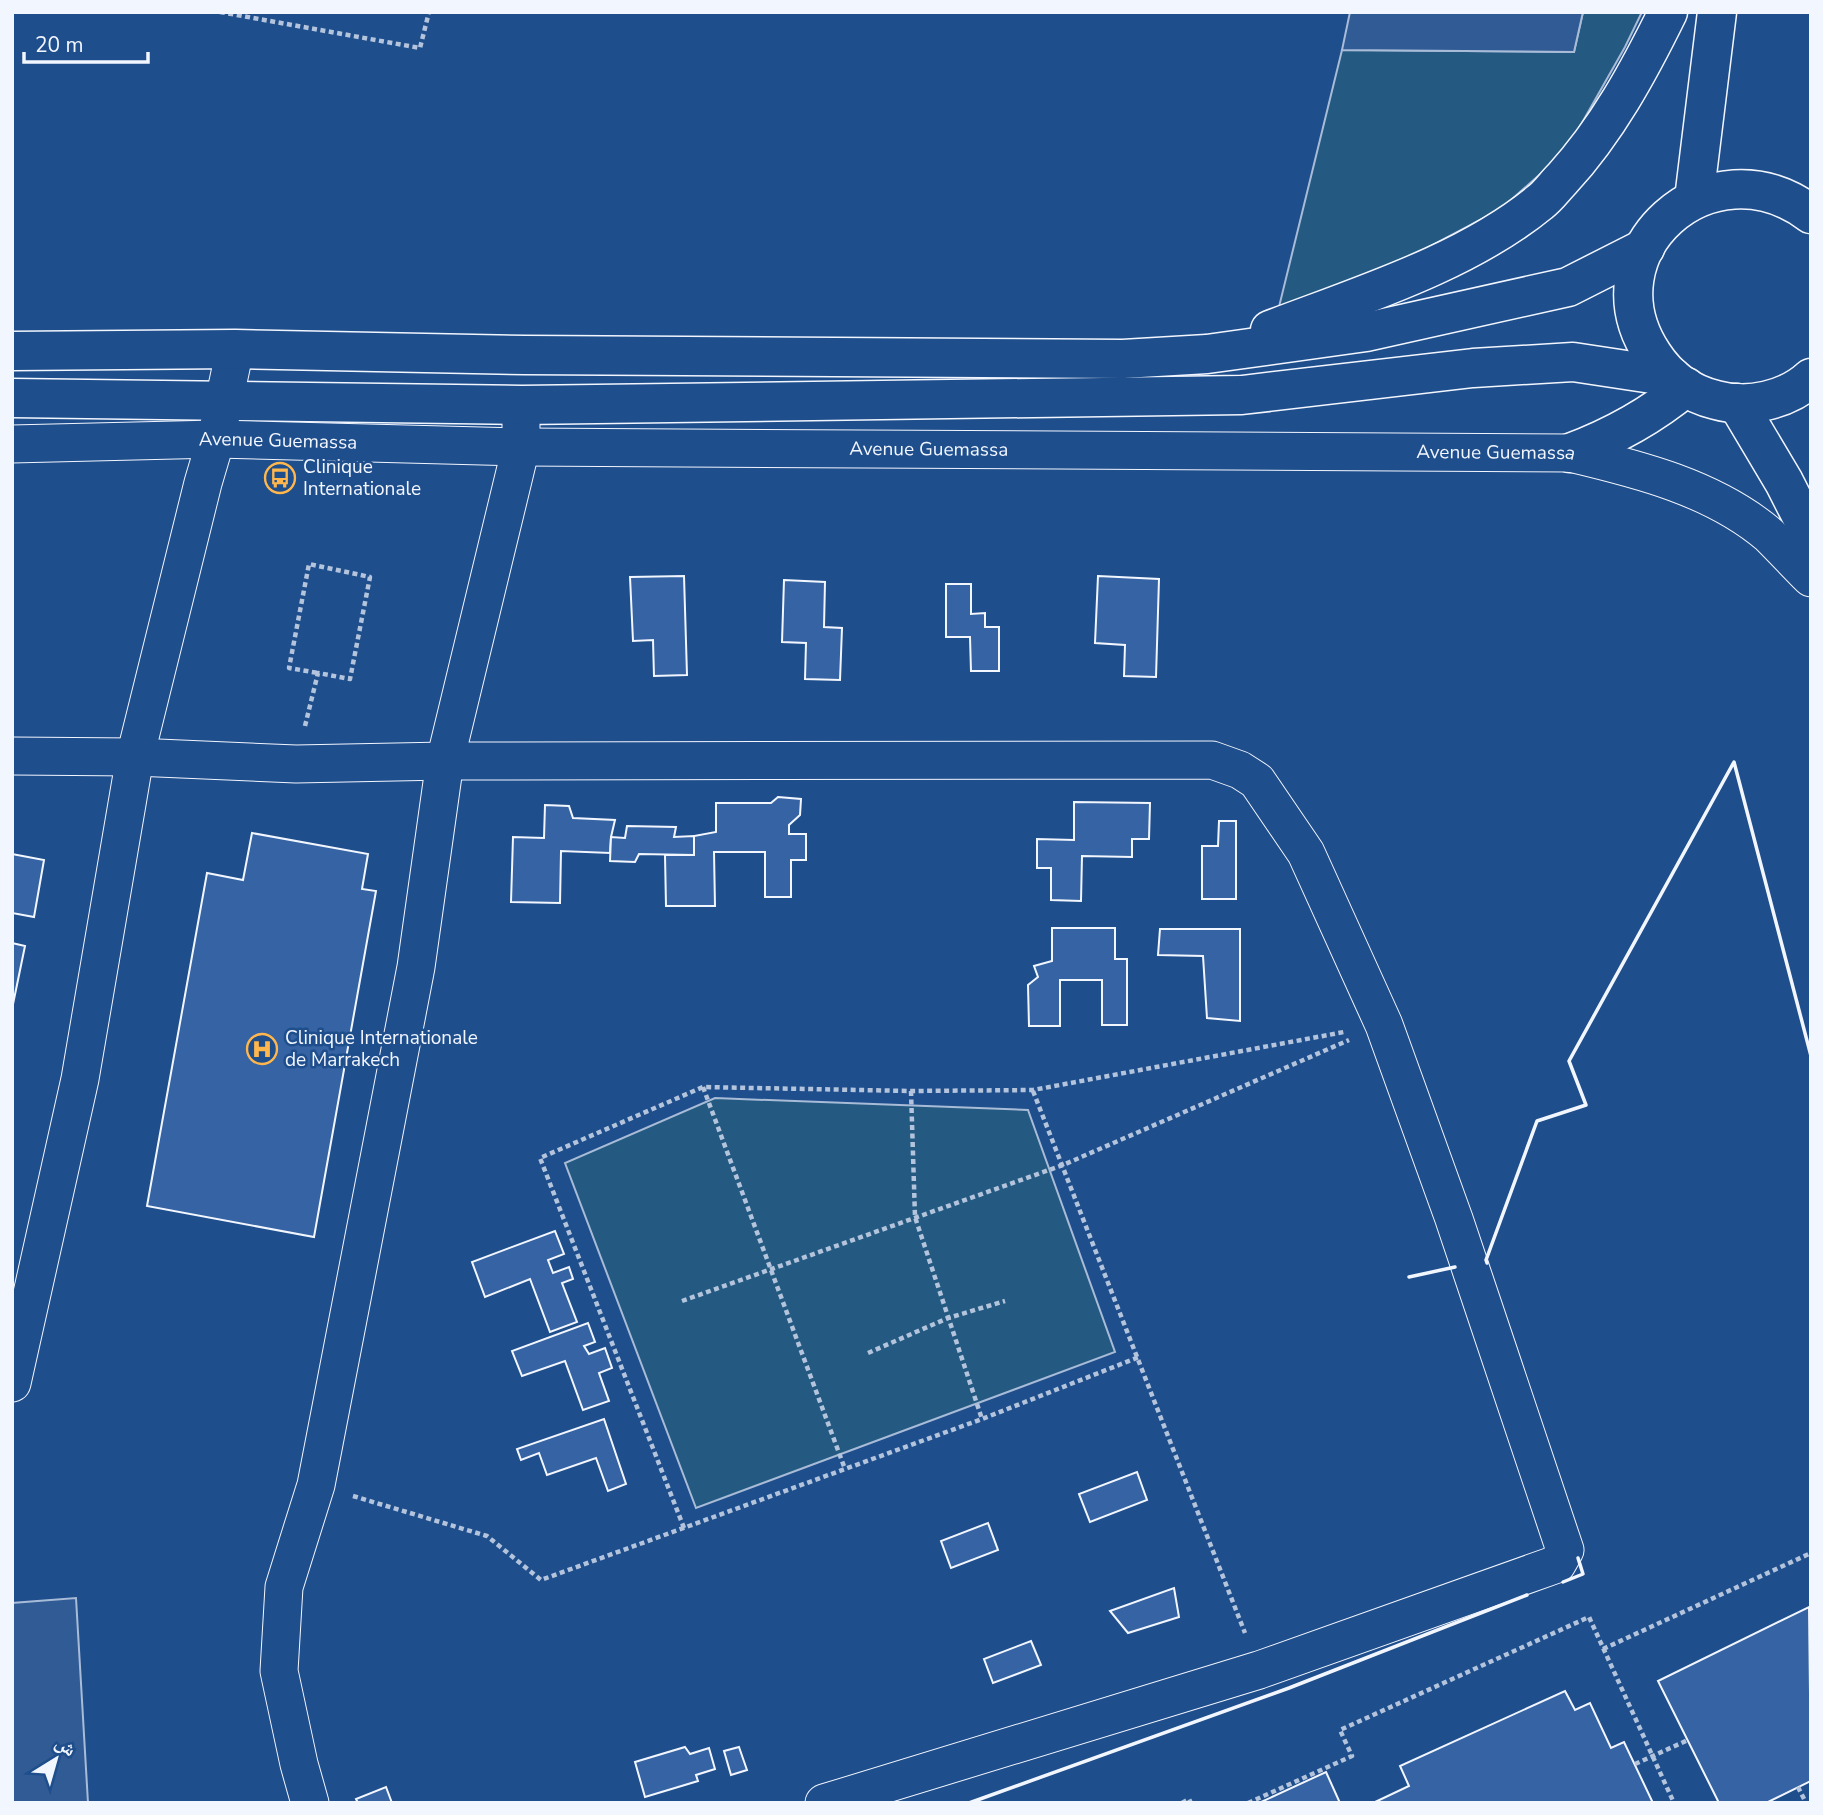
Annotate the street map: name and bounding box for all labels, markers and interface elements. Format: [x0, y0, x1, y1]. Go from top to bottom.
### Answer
scale bar [24, 21, 149, 65]
text: 20 m [35, 31, 84, 59]
street label: Avenue Guemassa [198, 426, 358, 456]
street label: Avenue Guemassa [849, 436, 1008, 463]
street label: Avenue Guemassa [1416, 439, 1578, 467]
place label: Clinique Internationale [303, 454, 421, 502]
bus stop icon: Clinique Internationale [263, 461, 297, 495]
place label: Clinique Internationale de Marrakech [285, 1025, 478, 1073]
hospital icon: Clinique Internationale de Marrakech [245, 1032, 279, 1066]
north arrow [21, 1724, 91, 1794]
text: ش [50, 1730, 82, 1763]

